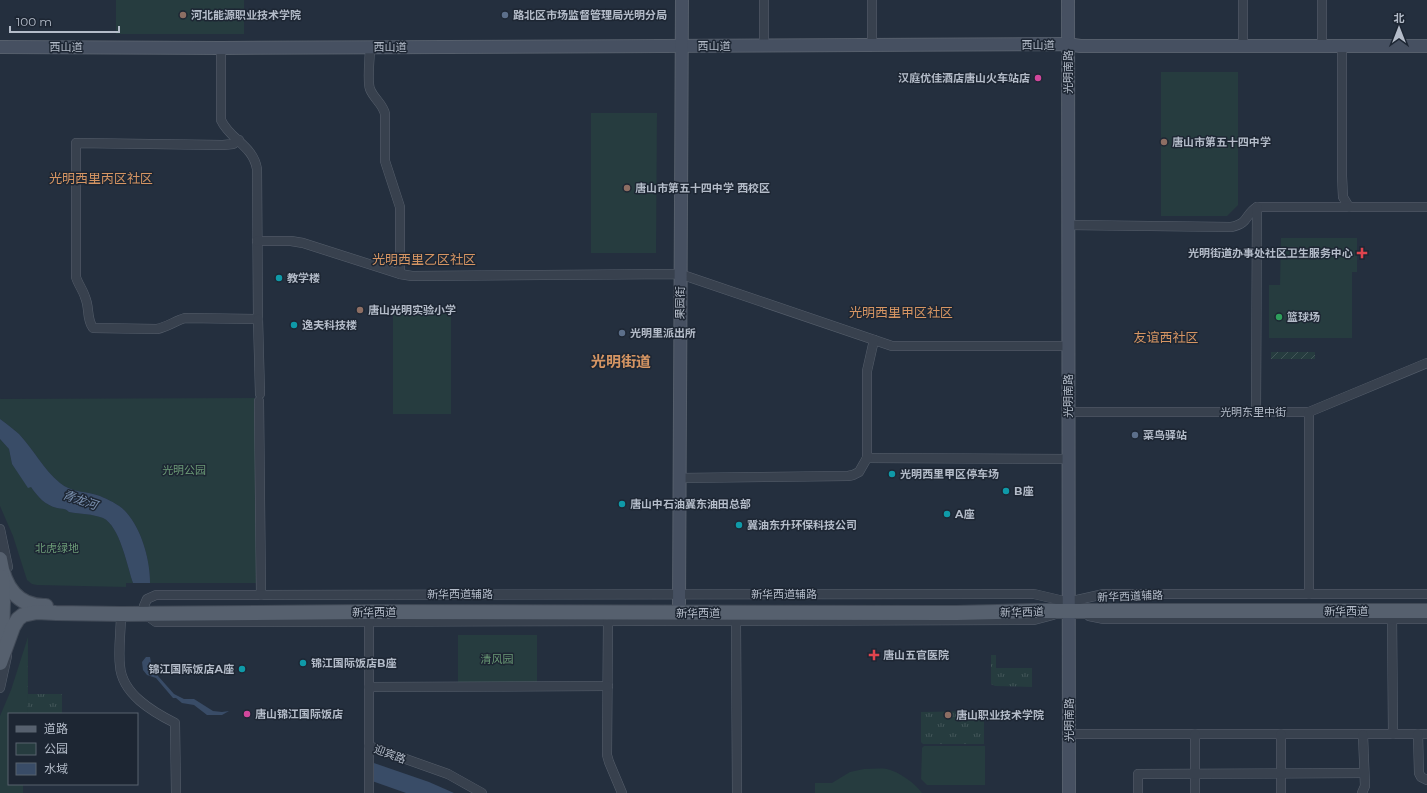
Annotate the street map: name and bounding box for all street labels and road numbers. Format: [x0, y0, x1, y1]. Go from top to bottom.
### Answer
street label: 西山道 [1022, 38, 1055, 52]
street label: 西山道 [698, 39, 731, 53]
street label: 西山道 [50, 40, 83, 54]
street label: 西山道 [374, 40, 407, 54]
street label: 光明南路 [1061, 50, 1075, 94]
street label: 果园街 [673, 287, 687, 320]
street label: 光明南路 [1061, 374, 1075, 418]
street label: 光明东里中街 [1220, 405, 1286, 419]
street label: 新华西道辅路 [427, 587, 493, 601]
street label: 新华西道辅路 [751, 587, 817, 601]
street label: 新华西道辅路 [1097, 588, 1163, 604]
street label: 新华西道 [1324, 604, 1368, 618]
street label: 新华西道 [352, 605, 396, 619]
street label: 新华西道 [1000, 605, 1044, 619]
street label: 新华西道 [676, 606, 720, 620]
street label: 光明南路 [1062, 698, 1076, 742]
street label: 迎宾路 [372, 742, 408, 766]

